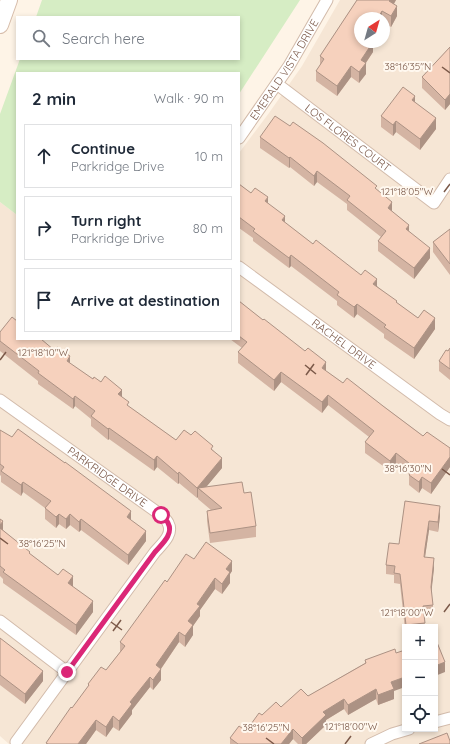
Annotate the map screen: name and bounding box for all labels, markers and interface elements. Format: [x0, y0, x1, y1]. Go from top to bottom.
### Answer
north arrow [354, 12, 390, 48]
search box [16, 16, 240, 60]
street label: EMERALD VISTA DRIVE [247, 17, 321, 123]
icon: search [30, 27, 52, 49]
text: Search here [62, 29, 145, 48]
text: 38°16'35"N [385, 60, 431, 73]
text: 2 min [32, 88, 76, 109]
text: Walk · 90 m [154, 90, 224, 106]
street label: LOS FLORES COURT [302, 101, 394, 175]
text: Continue [71, 139, 135, 158]
icon: ahead [33, 145, 55, 167]
text: 10 m [195, 148, 223, 164]
text: Parkridge Drive [71, 158, 164, 174]
text: 121°18'05"W [381, 185, 433, 198]
text: Turn right [71, 211, 142, 230]
icon: right [33, 217, 55, 239]
text: 80 m [193, 220, 223, 236]
text: Parkridge Drive [71, 230, 164, 246]
icon: arrive [33, 289, 55, 311]
text: Arrive at destination [71, 291, 220, 310]
street label: RACHEL DRIVE [309, 316, 379, 372]
text: 121°18'10"W [18, 346, 69, 359]
street label: PARKRIDGE DRIVE [65, 444, 150, 510]
text: 38°16'30"N [384, 462, 432, 475]
route start [152, 506, 170, 524]
text: 38°16'25"N [18, 537, 66, 550]
text: 121°18'00"W [381, 606, 434, 619]
map controls [402, 624, 438, 732]
button: + [402, 624, 438, 660]
button: − [402, 660, 438, 696]
route end [58, 663, 76, 681]
button: locate [402, 696, 438, 732]
text: 121°18'00"W [325, 720, 378, 733]
text: 38°16'25"N [242, 721, 290, 734]

